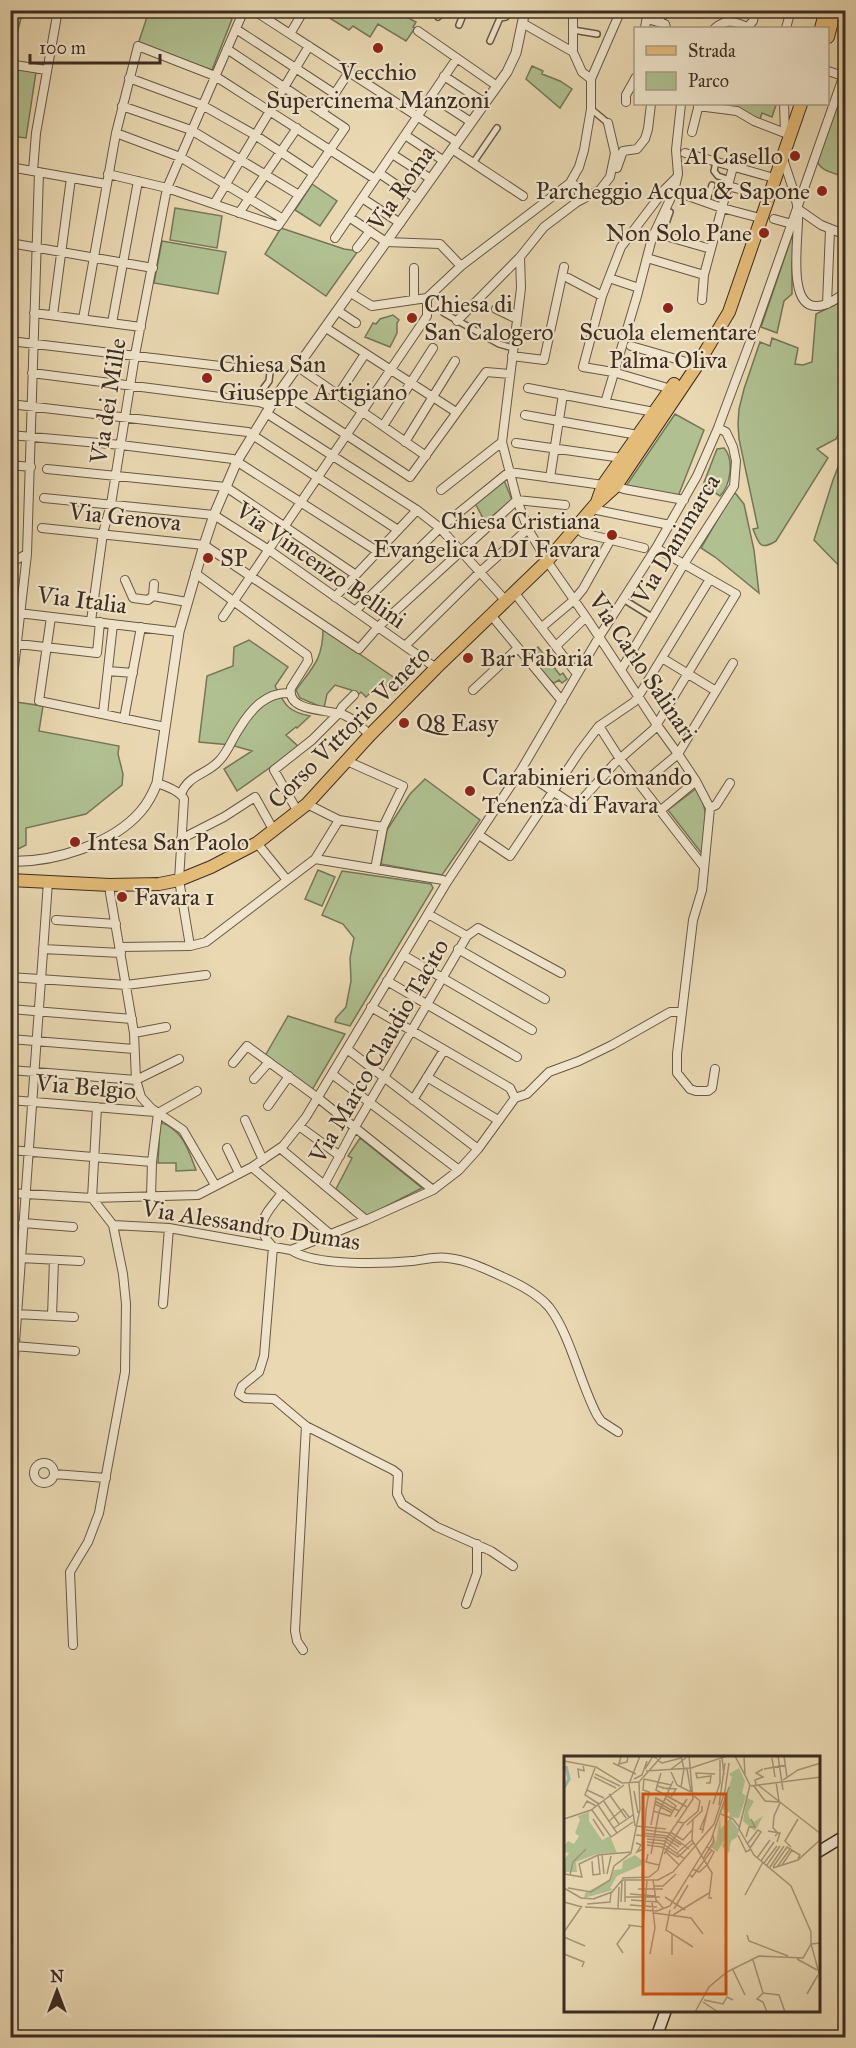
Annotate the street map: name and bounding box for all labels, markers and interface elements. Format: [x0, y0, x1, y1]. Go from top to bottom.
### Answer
scale bar [30, 27, 160, 65]
legend [634, 27, 829, 105]
text: 100 m [39, 37, 86, 59]
text: Strada [688, 40, 736, 62]
marker: Vecchio Supercinema Manzoni [371, 41, 385, 55]
place label: Vecchio Supercinema Manzoni [266, 57, 490, 115]
text: Parco [688, 70, 729, 92]
street label: Via Roma [360, 139, 442, 237]
place label: Al Casello [684, 141, 783, 171]
marker: Al Casello [788, 149, 802, 163]
place label: Parcheggio Acqua & Sapone [536, 176, 810, 206]
marker: Parcheggio Acqua & Sapone [815, 184, 829, 198]
place label: Non Solo Pane [605, 218, 752, 248]
marker: Non Solo Pane [757, 226, 771, 240]
place label: Chiesa di San Calogero [424, 289, 554, 347]
marker: Scuola elementare Palma Oliva [661, 301, 675, 315]
marker: Chiesa di San Calogero [405, 311, 419, 325]
place label: Scuola elementare Palma Oliva [579, 317, 757, 375]
street label: Via dei Mille [83, 336, 133, 467]
place label: Chiesa San Giuseppe Artigiano [219, 349, 407, 407]
marker: Chiesa San Giuseppe Artigiano [200, 371, 214, 385]
street label: Via Danimarca [625, 468, 727, 610]
street label: Via Vincenzo Bellini [229, 494, 412, 635]
street label: Via Genova [66, 496, 184, 538]
place label: Chiesa Cristiana Evangelica ADI Favara [373, 506, 601, 564]
marker: Chiesa Cristiana Evangelica ADI Favara [605, 528, 619, 542]
place label: SP [220, 543, 248, 573]
marker: SP [201, 551, 215, 565]
street label: Via Italia [34, 579, 129, 620]
street label: Via Carlo Salinari [581, 586, 704, 748]
street label: Corso Vittorio Veneto [261, 639, 437, 815]
place label: Bar Fabaria [480, 643, 594, 673]
marker: Bar Fabaria [461, 651, 475, 665]
place label: Q8 Easy [416, 708, 499, 738]
marker: Q8 Easy [397, 716, 411, 730]
place label: Carabinieri Comando Tenenza di Favara [482, 762, 692, 820]
marker: Carabinieri Comando Tenenza di Favara [463, 784, 477, 798]
place label: Intesa San Paolo [87, 827, 249, 857]
marker: Intesa San Paolo [68, 835, 82, 849]
place label: Favara 1 [134, 882, 214, 912]
marker: Favara 1 [115, 890, 129, 904]
street label: Via Marco Claudio Tacito [302, 933, 456, 1169]
street label: Via Belgio [33, 1068, 138, 1106]
street label: Via Alessandro Dumas [139, 1193, 362, 1257]
inset map [564, 1756, 820, 2012]
north arrow [27, 1961, 87, 2021]
text: N [50, 1967, 64, 1986]

